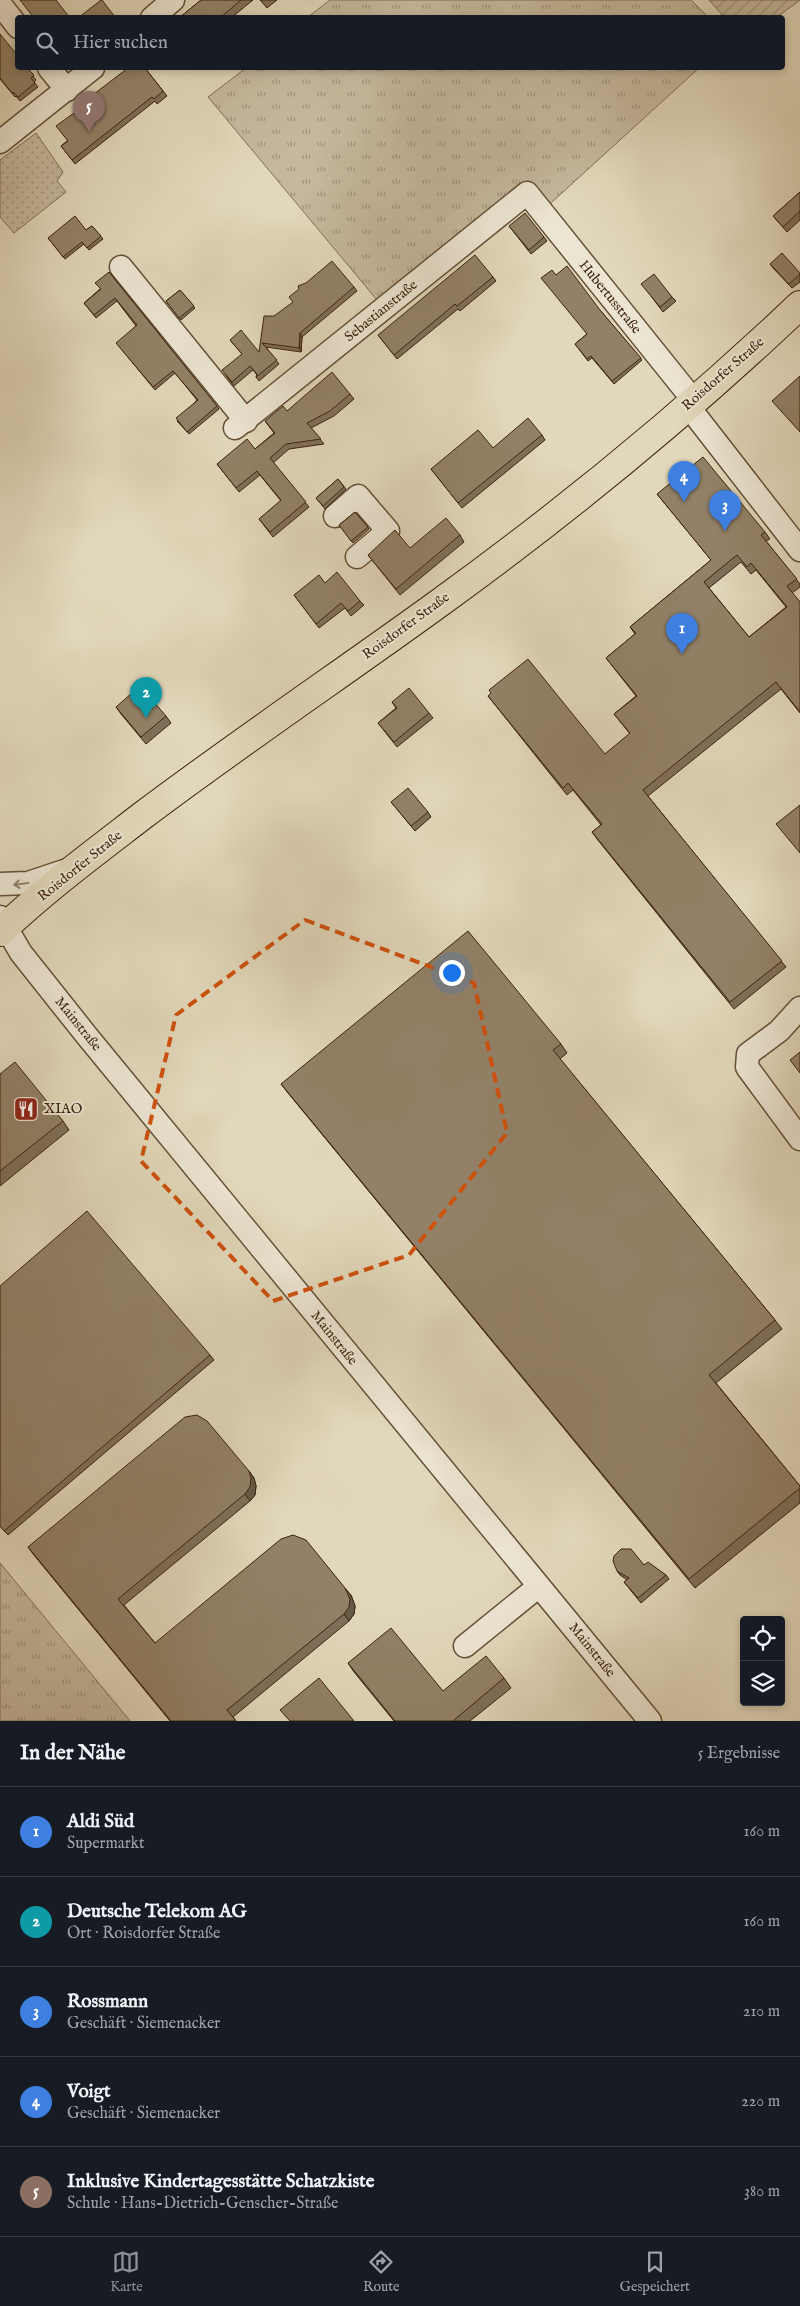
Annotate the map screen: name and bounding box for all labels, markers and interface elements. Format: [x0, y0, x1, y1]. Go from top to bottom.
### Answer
search box [15, 15, 785, 70]
icon: search [33, 29, 61, 57]
text: Hier suchen [73, 31, 168, 55]
pin: 5 [73, 91, 105, 132]
street label: Hubertusstraße [575, 256, 646, 338]
street label: Sebastianstraße [341, 276, 422, 346]
street label: Roisdorfer Straße [678, 333, 768, 415]
pin: 4 [668, 461, 700, 502]
pin: 3 [709, 490, 741, 531]
street label: Roisdorfer Straße [359, 588, 454, 664]
pin: 1 [666, 613, 698, 654]
pin: 2 [130, 677, 162, 718]
street label: Roisdorfer Straße [34, 826, 126, 906]
one-way arrow [14, 879, 30, 889]
your location [439, 960, 465, 986]
street label: Mainstraße [51, 993, 106, 1055]
restaurant icon: XIAO [13, 1096, 39, 1122]
place label: XIAO [44, 1100, 83, 1118]
street label: Mainstraße [307, 1307, 362, 1369]
map controls [740, 1616, 785, 1706]
button: locate [740, 1616, 785, 1661]
street label: Mainstraße [565, 1619, 620, 1681]
button: layers [740, 1661, 785, 1706]
text: In der Nähe [20, 1740, 126, 1767]
text: 5 Ergebnisse [698, 1744, 780, 1764]
text: Aldi Süd [67, 1810, 134, 1834]
text: 1 [33, 1822, 39, 1842]
text: 160 m [744, 1822, 780, 1842]
text: Supermarkt [67, 1834, 145, 1854]
text: Deutsche Telekom AG [67, 1900, 247, 1924]
text: 2 [32, 1912, 40, 1932]
text: 160 m [744, 1912, 780, 1932]
text: Ort · Roisdorfer Straße [67, 1924, 220, 1944]
text: Rossmann [67, 1990, 148, 2014]
text: 3 [33, 2002, 39, 2022]
text: 210 m [743, 2002, 780, 2022]
text: Geschäft · Siemenacker [67, 2014, 220, 2034]
text: Voigt [67, 2080, 111, 2104]
text: 4 [32, 2092, 40, 2112]
text: 220 m [741, 2092, 780, 2112]
text: Geschäft · Siemenacker [67, 2104, 220, 2124]
text: Inklusive Kindertagesstätte Schatzkiste [67, 2170, 375, 2194]
text: 5 [33, 2182, 39, 2202]
text: 380 m [744, 2182, 780, 2202]
text: Schule · Hans-Dietrich-Genscher-Straße [67, 2194, 338, 2214]
tab: Karte [110, 2248, 143, 2296]
tab: Route [363, 2248, 400, 2296]
tab: Gespeichert [620, 2248, 690, 2296]

